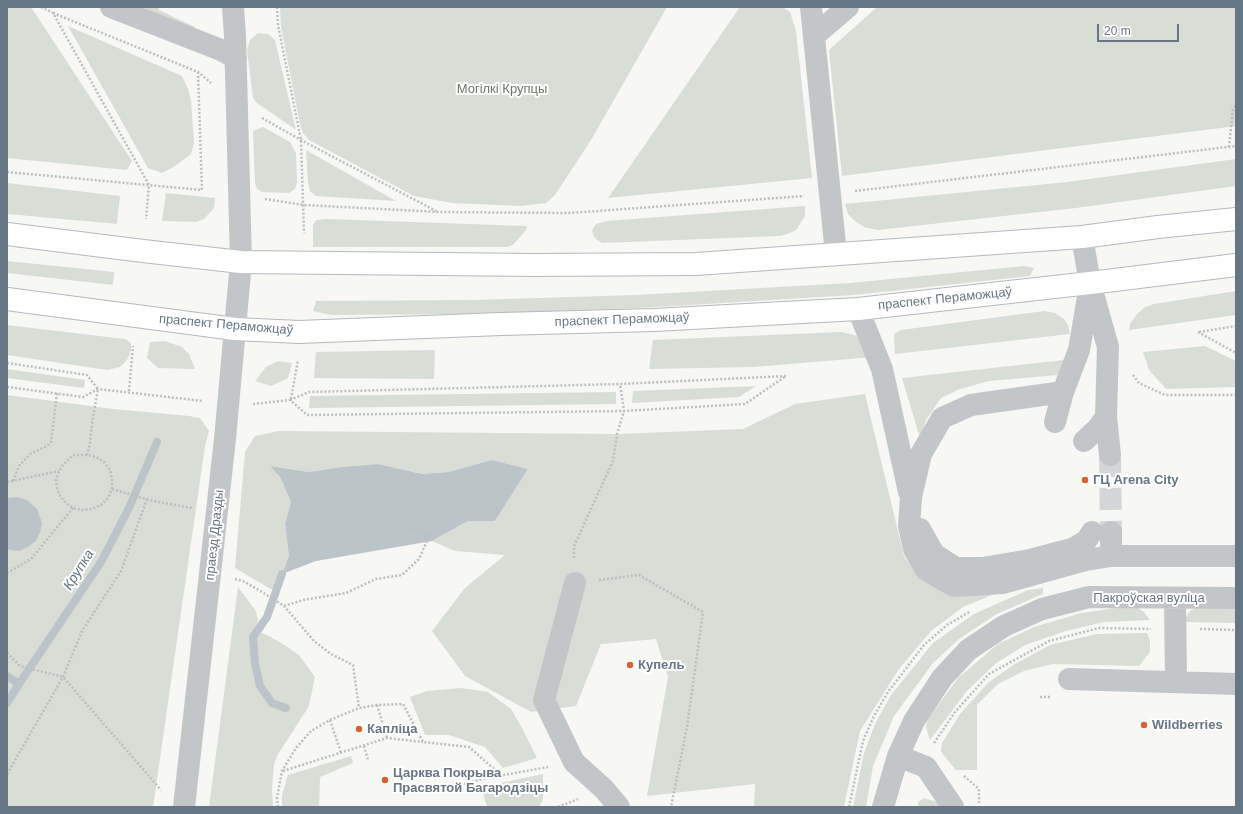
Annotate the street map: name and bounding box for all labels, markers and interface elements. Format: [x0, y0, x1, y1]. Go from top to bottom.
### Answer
scale bar [1099, 16, 1181, 42]
text: 20 m [1104, 24, 1131, 38]
park label: Могілкі Крупцы [457, 81, 547, 97]
street label: праспект Пераможцаў [877, 284, 1013, 314]
street label: праспект Пераможцаў [554, 310, 690, 330]
street label: праспект Пераможцаў [158, 311, 294, 339]
place label: ГЦ Arena City [1093, 472, 1178, 488]
marker: ГЦ Arena City [1080, 475, 1090, 485]
street label: праезд Дразды [202, 489, 228, 581]
water label: Крупка [60, 547, 98, 593]
street label: Пакроўская вуліца [1093, 590, 1205, 606]
place label: Купель [638, 657, 684, 673]
marker: Купель [625, 660, 635, 670]
place label: Wildberries [1152, 717, 1223, 733]
marker: Wildberries [1139, 720, 1149, 730]
place label: Капліца [367, 721, 417, 737]
marker: Капліца [354, 724, 364, 734]
place label: Царква Покрыва Прасвятой Багародзіцы [393, 765, 548, 796]
marker: Царква Покрыва Прасвятой Багародзіцы [380, 775, 390, 785]

